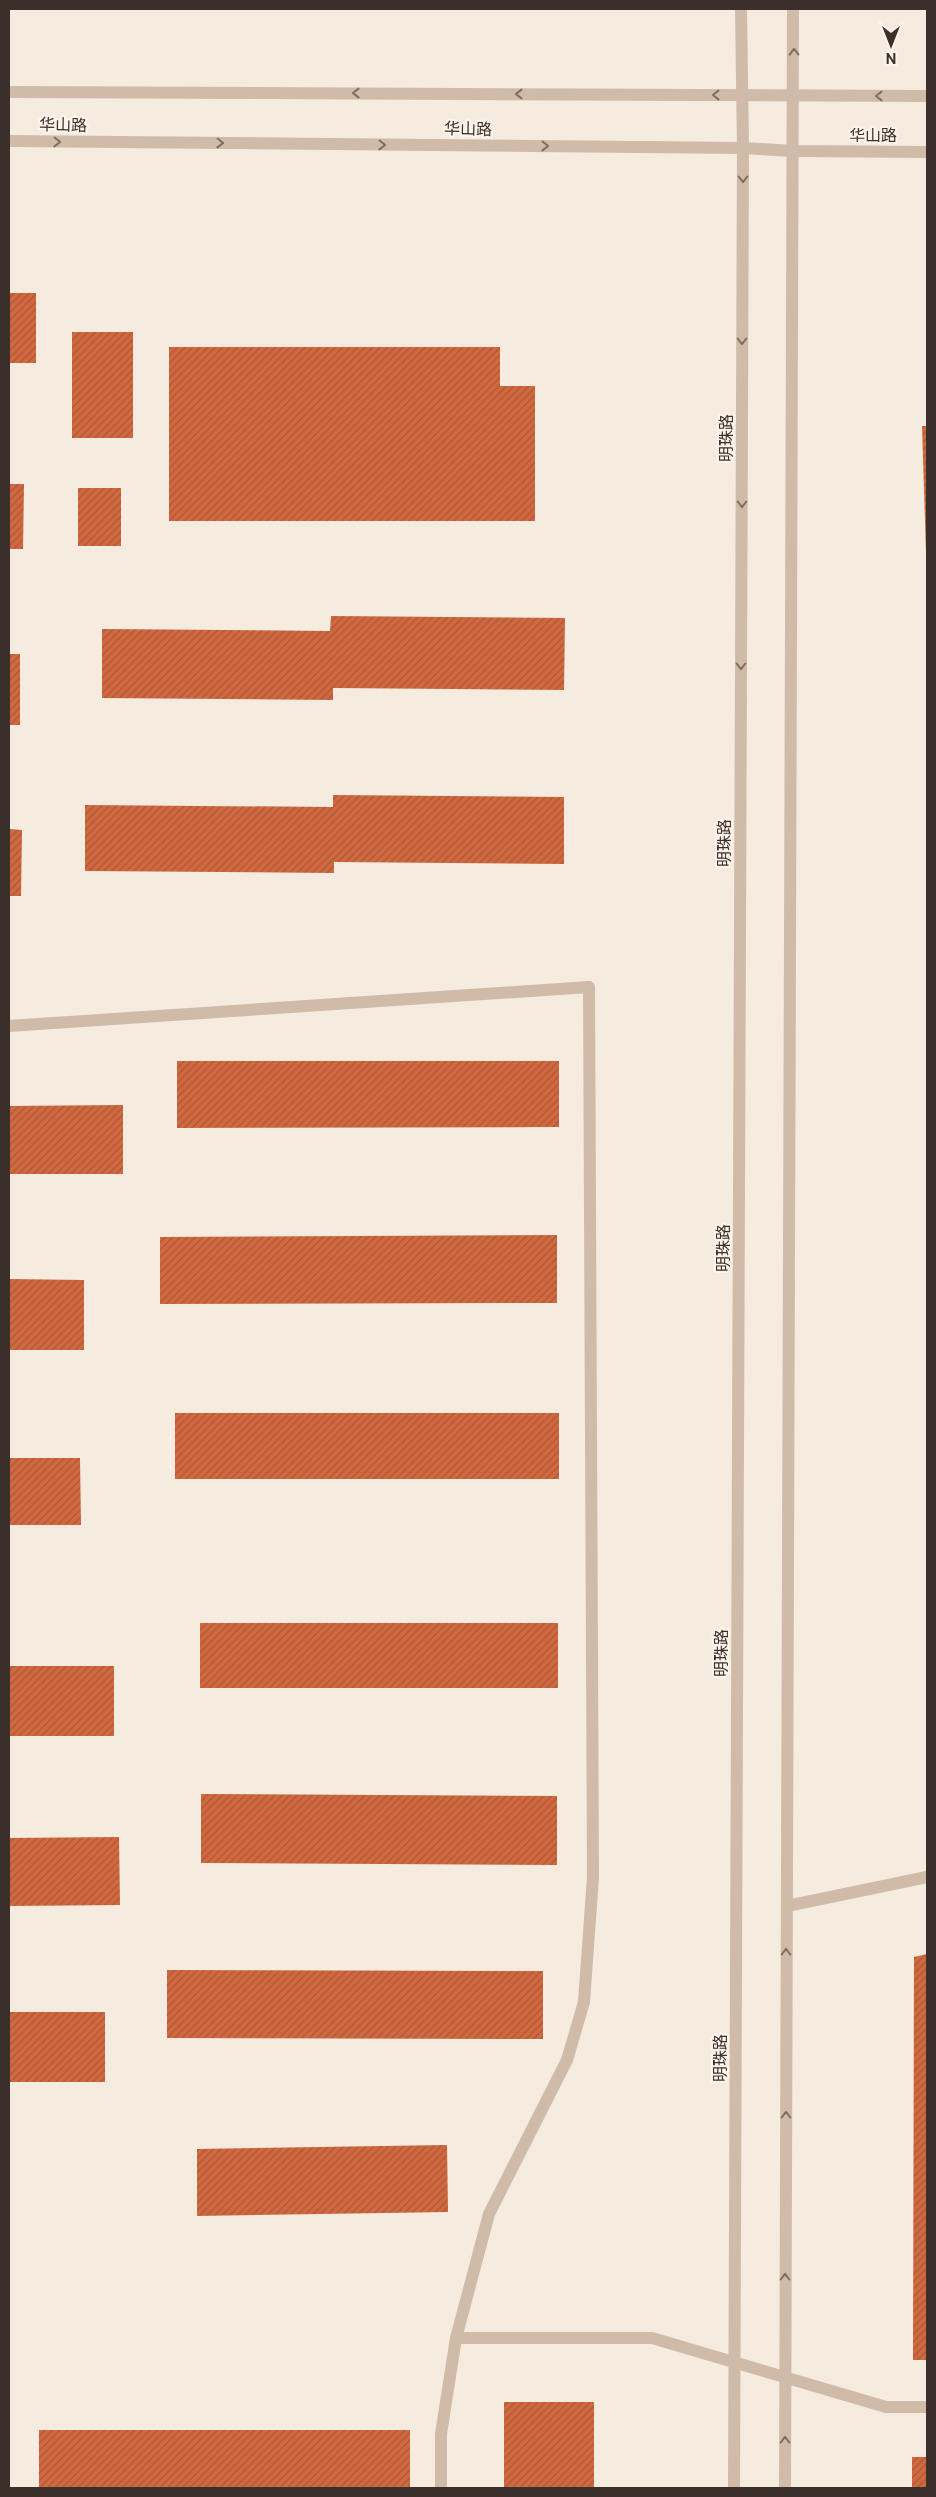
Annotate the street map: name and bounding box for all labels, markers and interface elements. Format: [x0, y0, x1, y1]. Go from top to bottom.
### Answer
north arrow [866, 20, 916, 70]
one-way arrow [789, 48, 799, 56]
text: N [886, 50, 896, 66]
one-way arrow [352, 88, 360, 98]
one-way arrow [514, 89, 522, 99]
one-way arrow [712, 90, 720, 100]
one-way arrow [874, 91, 882, 101]
street label: 华山路 [39, 115, 87, 135]
street label: 华山路 [444, 119, 492, 139]
street label: 华山路 [849, 126, 897, 145]
one-way arrow [54, 136, 62, 147]
one-way arrow [216, 138, 224, 148]
one-way arrow [379, 140, 387, 150]
one-way arrow [542, 141, 549, 151]
one-way arrow [738, 176, 748, 183]
one-way arrow [737, 338, 747, 346]
street label: 明珠路 [717, 414, 736, 462]
one-way arrow [737, 500, 747, 508]
one-way arrow [736, 663, 746, 671]
street label: 明珠路 [715, 819, 734, 867]
street label: 明珠路 [714, 1224, 733, 1272]
street label: 明珠路 [712, 1629, 731, 1677]
one-way arrow [781, 1948, 792, 1956]
street label: 明珠路 [711, 2034, 730, 2082]
one-way arrow [781, 2110, 791, 2118]
one-way arrow [780, 2273, 790, 2280]
one-way arrow [780, 2435, 790, 2443]

